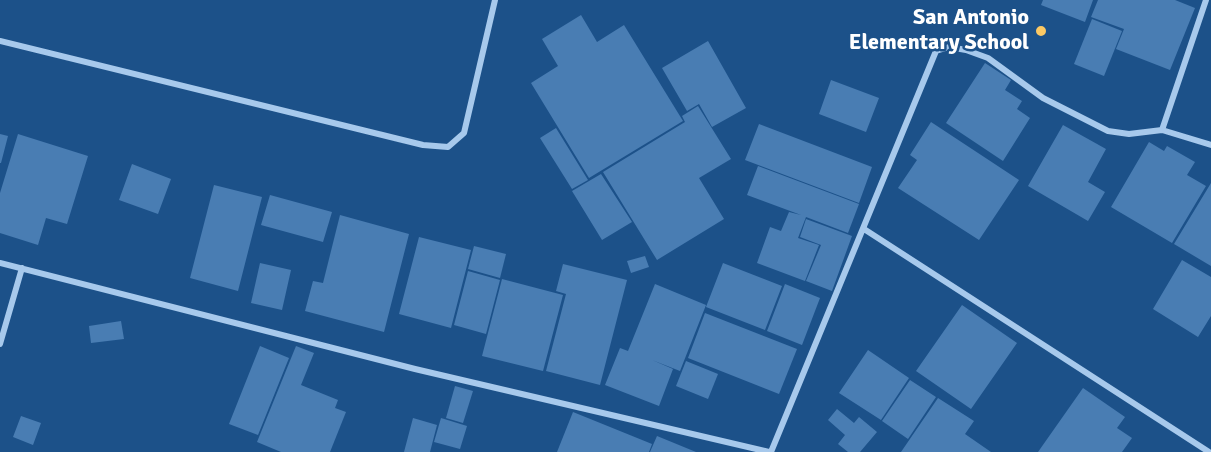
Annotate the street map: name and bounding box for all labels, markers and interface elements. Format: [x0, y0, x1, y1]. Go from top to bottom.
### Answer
place label: San Antonio Elementary School [849, 5, 1029, 56]
marker: San Antonio Elementary School [1034, 24, 1048, 38]

